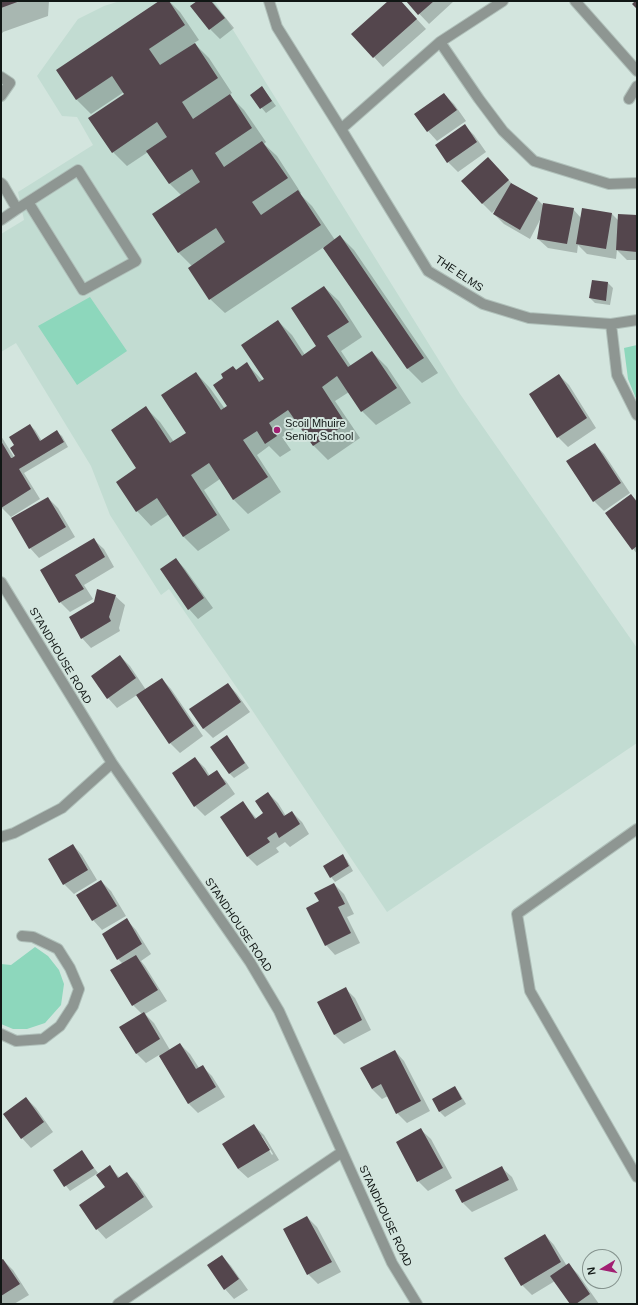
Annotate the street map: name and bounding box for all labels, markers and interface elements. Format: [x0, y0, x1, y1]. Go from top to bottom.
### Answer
street label: THE ELMS [433, 253, 485, 295]
place label: Scoil Mhuire Senior School [285, 417, 353, 443]
marker: Scoil Mhuire Senior School [272, 425, 282, 435]
street label: STANDHOUSE ROAD [26, 605, 94, 707]
street label: STANDHOUSE ROAD [202, 876, 274, 974]
street label: STANDHOUSE ROAD [356, 1163, 414, 1269]
north arrow [582, 1249, 622, 1289]
text: N [585, 1266, 598, 1276]

